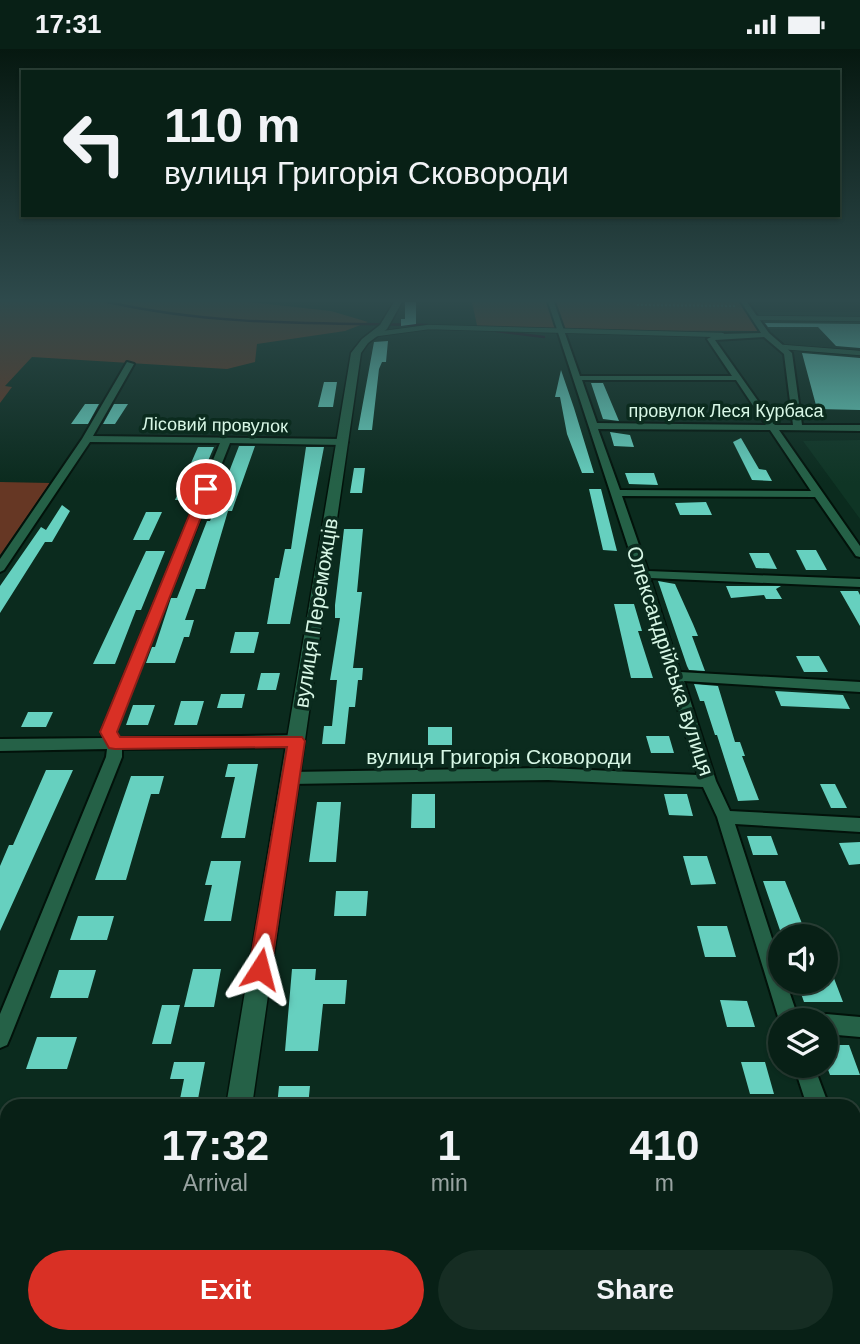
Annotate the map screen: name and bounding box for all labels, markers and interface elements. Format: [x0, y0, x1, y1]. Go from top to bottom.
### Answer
text: 17:31 [35, 9, 102, 39]
icon: left [49, 98, 140, 189]
text: 110 m [164, 98, 300, 152]
text: вулиця Григорія Сковороди [164, 155, 569, 191]
street label: провулок Леся Курбаса [629, 401, 824, 421]
street label: Лісовий провулок [142, 414, 288, 436]
pin [176, 459, 236, 519]
icon: arrive [187, 470, 225, 508]
street label: вулиця Переможців [289, 516, 342, 709]
street label: Олександрійська вулиця [622, 543, 719, 779]
street label: вулиця Григорія Сковороди [366, 745, 632, 768]
map controls [768, 924, 838, 1078]
button: sound [768, 924, 838, 994]
position arrow [223, 932, 297, 1006]
button: layers [768, 1008, 838, 1078]
text: 17:32 [162, 1122, 269, 1169]
text: 1 [437, 1122, 461, 1169]
text: 410 [629, 1122, 699, 1169]
text: Arrival [183, 1170, 248, 1196]
text: min [431, 1170, 468, 1196]
text: m [655, 1170, 674, 1196]
button: Exit [28, 1250, 424, 1330]
button: Share [438, 1250, 833, 1330]

